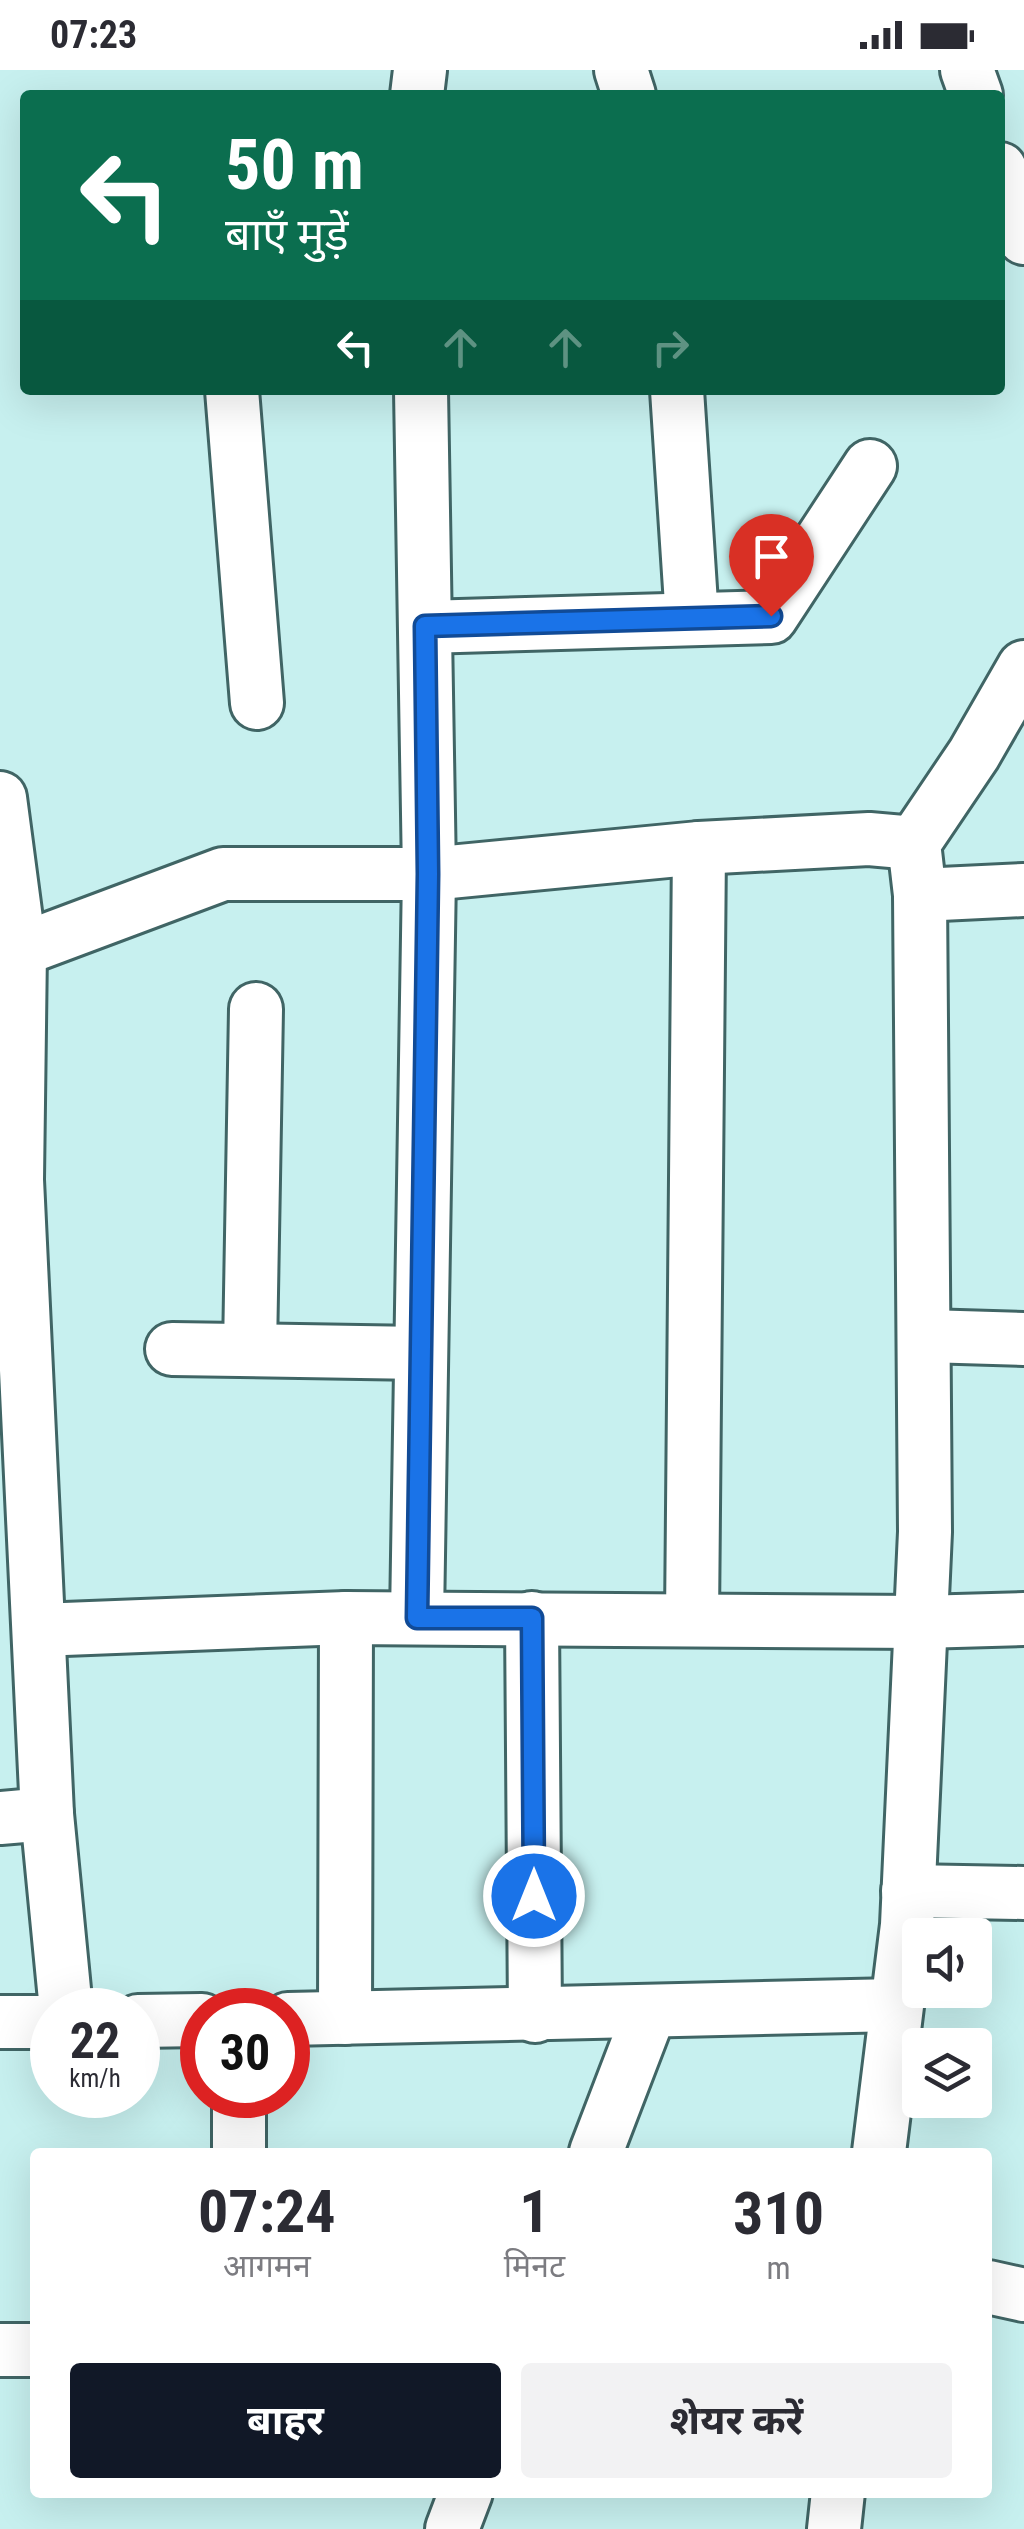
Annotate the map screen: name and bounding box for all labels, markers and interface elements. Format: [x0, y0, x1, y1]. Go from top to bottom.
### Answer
text: 07:23 [50, 13, 137, 57]
text: 50 m [225, 124, 364, 206]
icon: left [60, 130, 190, 260]
text: बाएँ मुड़ें [225, 208, 349, 261]
icon: left [328, 320, 383, 375]
icon: ahead [433, 320, 488, 375]
icon: ahead [538, 320, 593, 375]
icon: right [643, 320, 698, 375]
pin [729, 514, 814, 617]
icon: arrive [744, 529, 799, 584]
position arrow [482, 1844, 586, 1948]
map controls [902, 1918, 992, 2118]
button: sound [902, 1918, 992, 2008]
speed limit sign: 30 [180, 1988, 310, 2118]
text: 22 [70, 2012, 120, 2070]
button: layers [902, 2028, 992, 2118]
text: km/h [69, 2064, 121, 2093]
text: 07:24 [198, 2176, 336, 2247]
text: 1 [519, 2176, 550, 2247]
text: 310 [733, 2178, 824, 2249]
text: आगमन [223, 2247, 311, 2285]
text: मिनट [504, 2247, 565, 2285]
text: m [766, 2249, 791, 2287]
button: बाहर [70, 2363, 501, 2478]
button: शेयर करें [521, 2363, 952, 2478]

